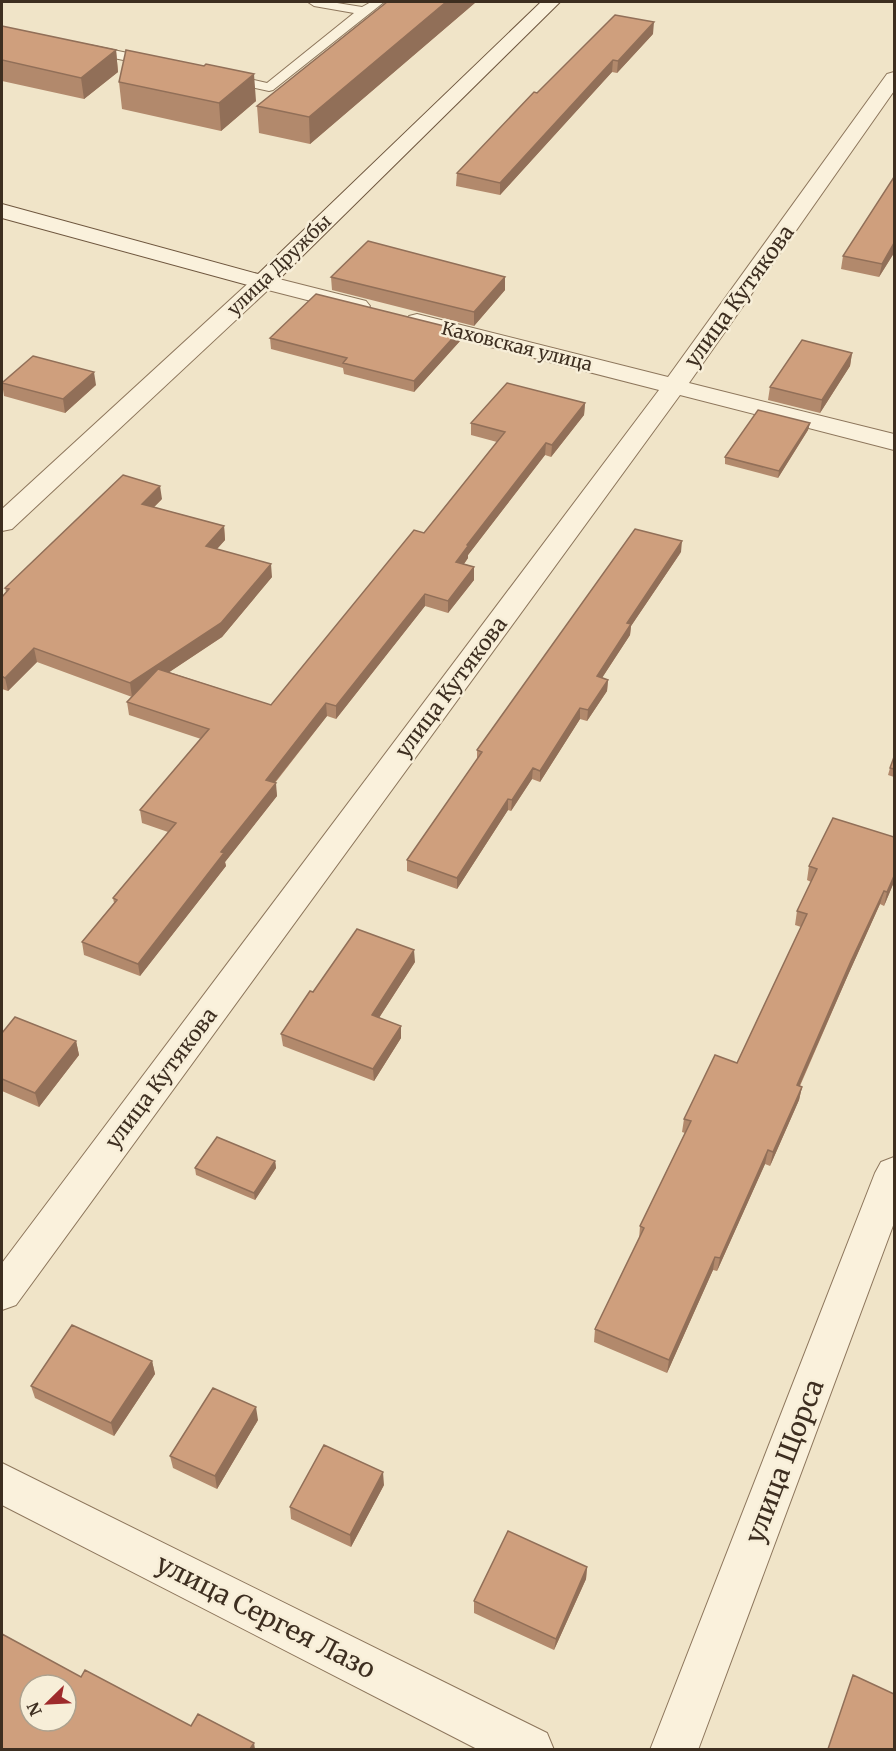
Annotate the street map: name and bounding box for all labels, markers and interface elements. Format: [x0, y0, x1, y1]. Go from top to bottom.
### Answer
street label: улица Дружбы [222, 210, 336, 320]
street label: улица Кутякова [678, 220, 800, 372]
street label: Каховская улица [439, 316, 595, 376]
street label: улица Кутякова [389, 611, 513, 763]
street label: улица Кутякова [99, 1002, 223, 1154]
street label: улица Щорса [738, 1374, 830, 1548]
street label: улица Сергея Лазо [151, 1546, 381, 1686]
north arrow [18, 1673, 78, 1733]
text: N [22, 1699, 46, 1719]

